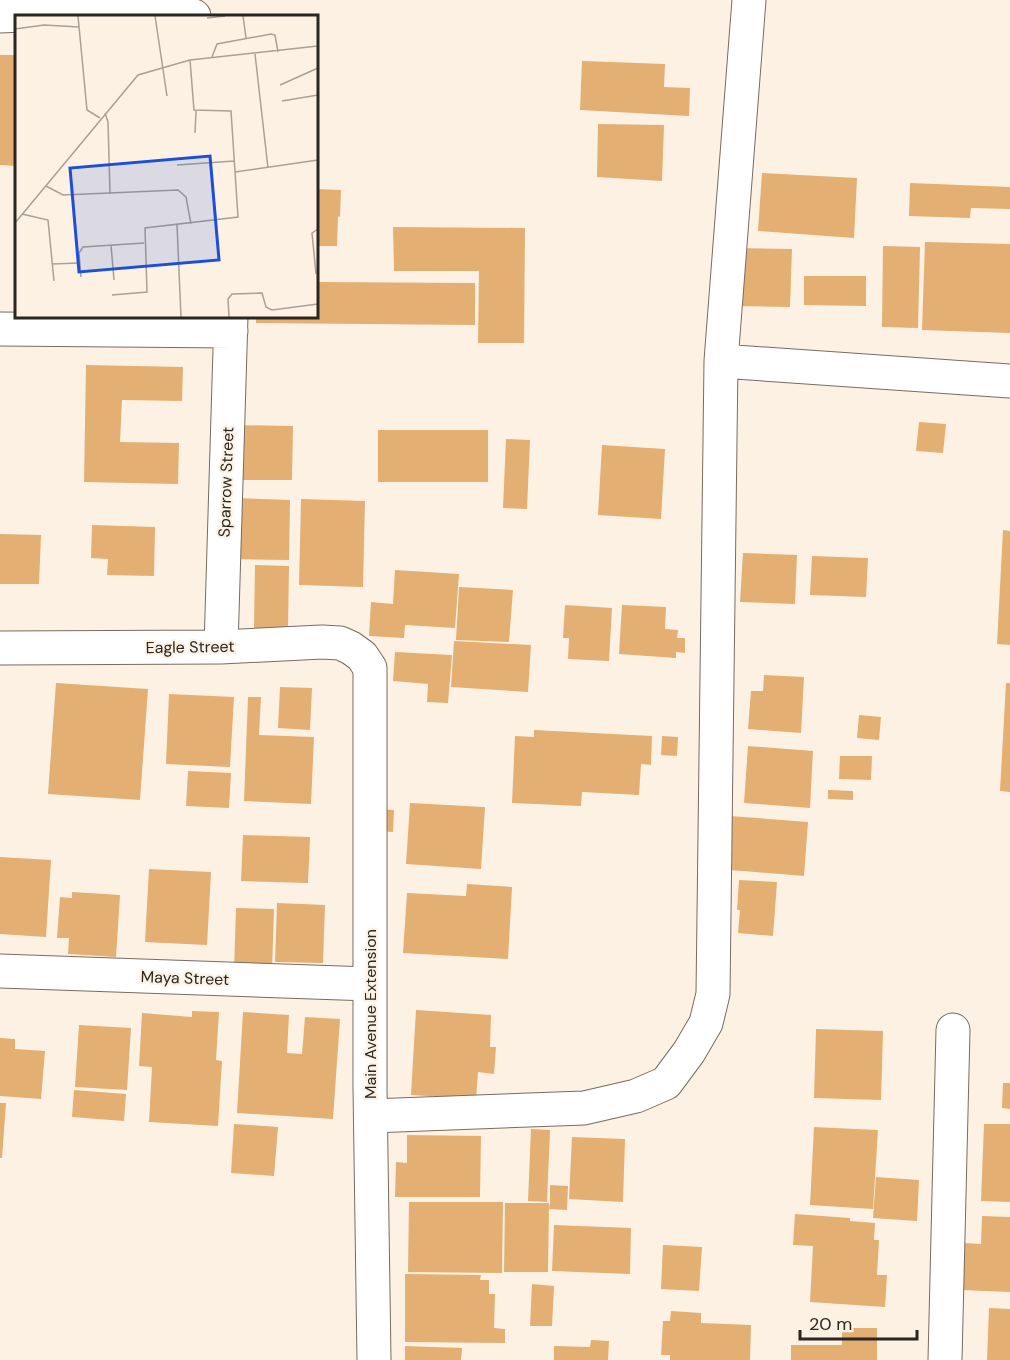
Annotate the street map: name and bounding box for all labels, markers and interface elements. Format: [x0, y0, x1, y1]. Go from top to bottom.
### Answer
inset map [15, 15, 318, 318]
street label: Sparrow Street [214, 426, 238, 538]
street label: Eagle Street [145, 636, 235, 658]
street label: Main Avenue Extension [360, 929, 381, 1099]
street label: Maya Street [140, 966, 230, 990]
scale bar [800, 1303, 917, 1341]
text: 20 m [809, 1312, 852, 1336]

